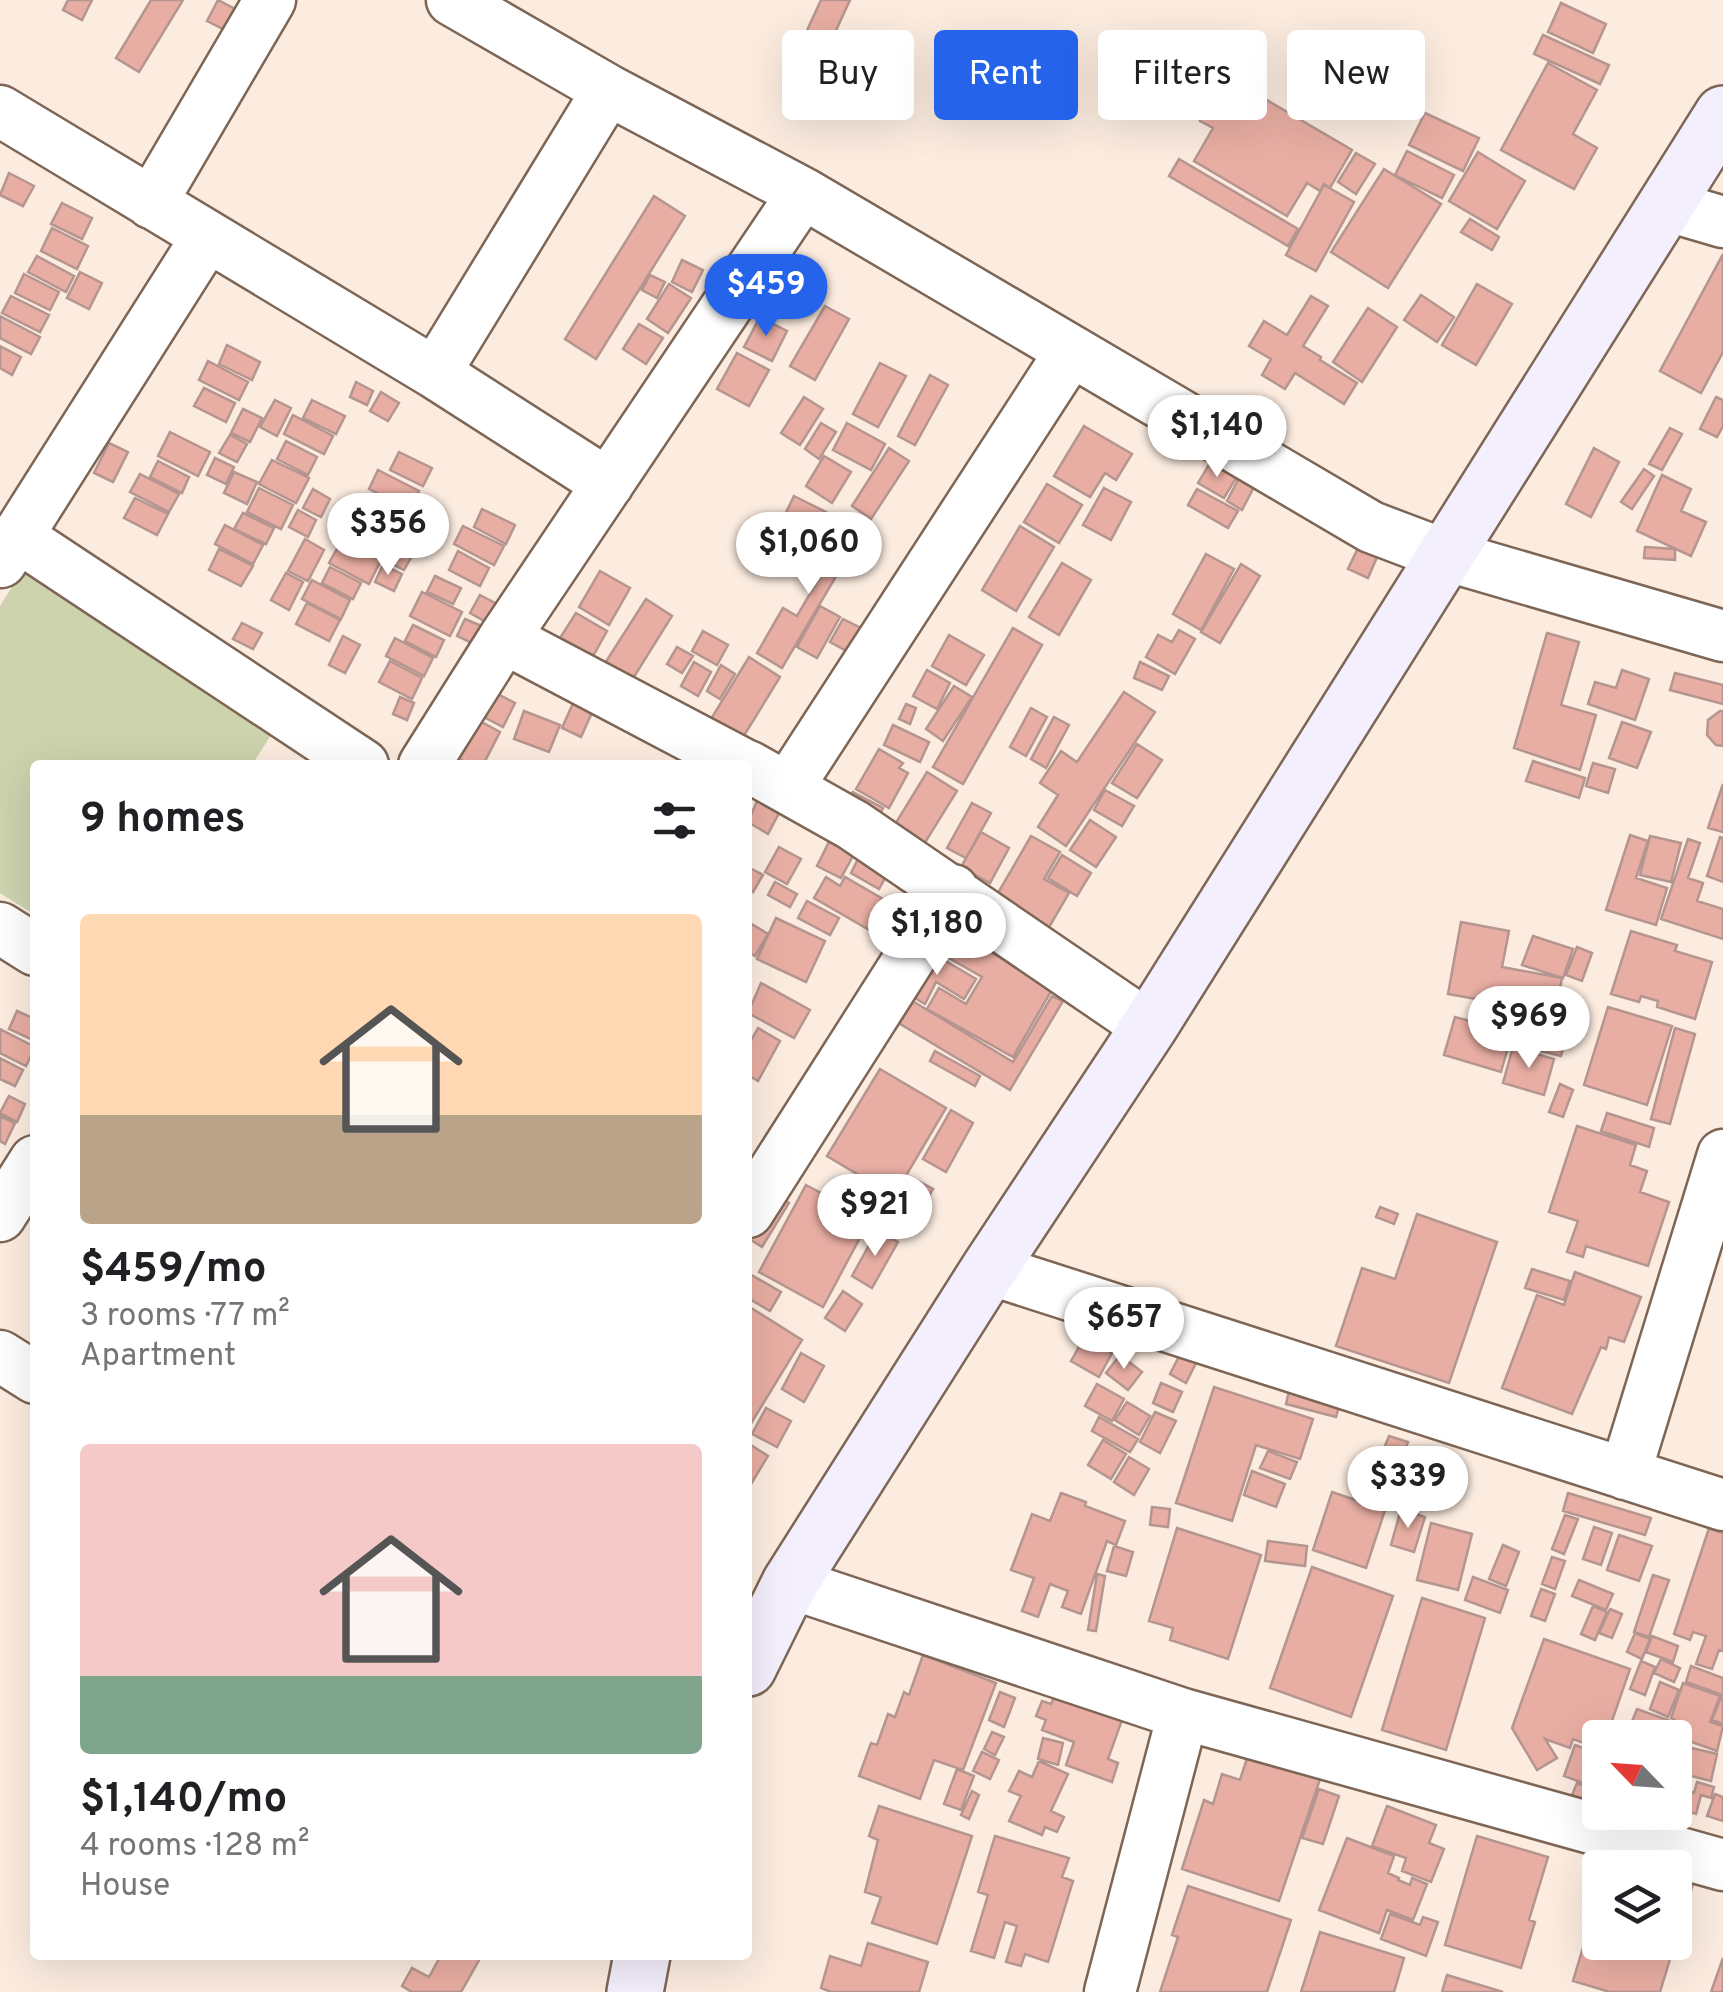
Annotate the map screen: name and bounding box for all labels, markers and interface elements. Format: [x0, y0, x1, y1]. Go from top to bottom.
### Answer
chip: Buy [782, 30, 914, 120]
chip: Rent [934, 30, 1078, 120]
chip: Filters [1098, 30, 1267, 120]
chip: New [1287, 30, 1425, 120]
pin: $459 [707, 254, 825, 339]
text: $459 [726, 266, 806, 306]
pin: $1,140 [1136, 395, 1298, 480]
text: $1,140 [1170, 407, 1264, 447]
pin: $356 [329, 493, 447, 578]
text: $356 [349, 505, 427, 545]
pin: $1,060 [728, 512, 890, 597]
text: $1,060 [758, 524, 860, 564]
icon: filters [647, 793, 702, 848]
text: 9 homes [80, 794, 245, 847]
pin: $1,180 [856, 893, 1018, 978]
text: $1,180 [890, 905, 984, 945]
icon: home [301, 979, 481, 1159]
pin: $969 [1470, 986, 1588, 1071]
text: $969 [1490, 998, 1568, 1038]
pin: $921 [816, 1174, 934, 1259]
text: $921 [839, 1186, 911, 1226]
text: $459/mo [80, 1244, 267, 1297]
pin: $657 [1065, 1287, 1183, 1372]
text: 3 rooms · 77 m² [80, 1297, 290, 1337]
text: $657 [1086, 1299, 1162, 1339]
text: Apartment [80, 1337, 236, 1377]
pin: $339 [1349, 1446, 1467, 1531]
text: $339 [1369, 1458, 1447, 1498]
icon: home [301, 1509, 481, 1689]
north arrow [1582, 1720, 1692, 1830]
map controls [1582, 1720, 1692, 1960]
text: $1,140/mo [80, 1774, 287, 1827]
text: 4 rooms · 128 m² [80, 1827, 310, 1867]
button: layers [1582, 1850, 1692, 1960]
text: House [80, 1867, 170, 1907]

